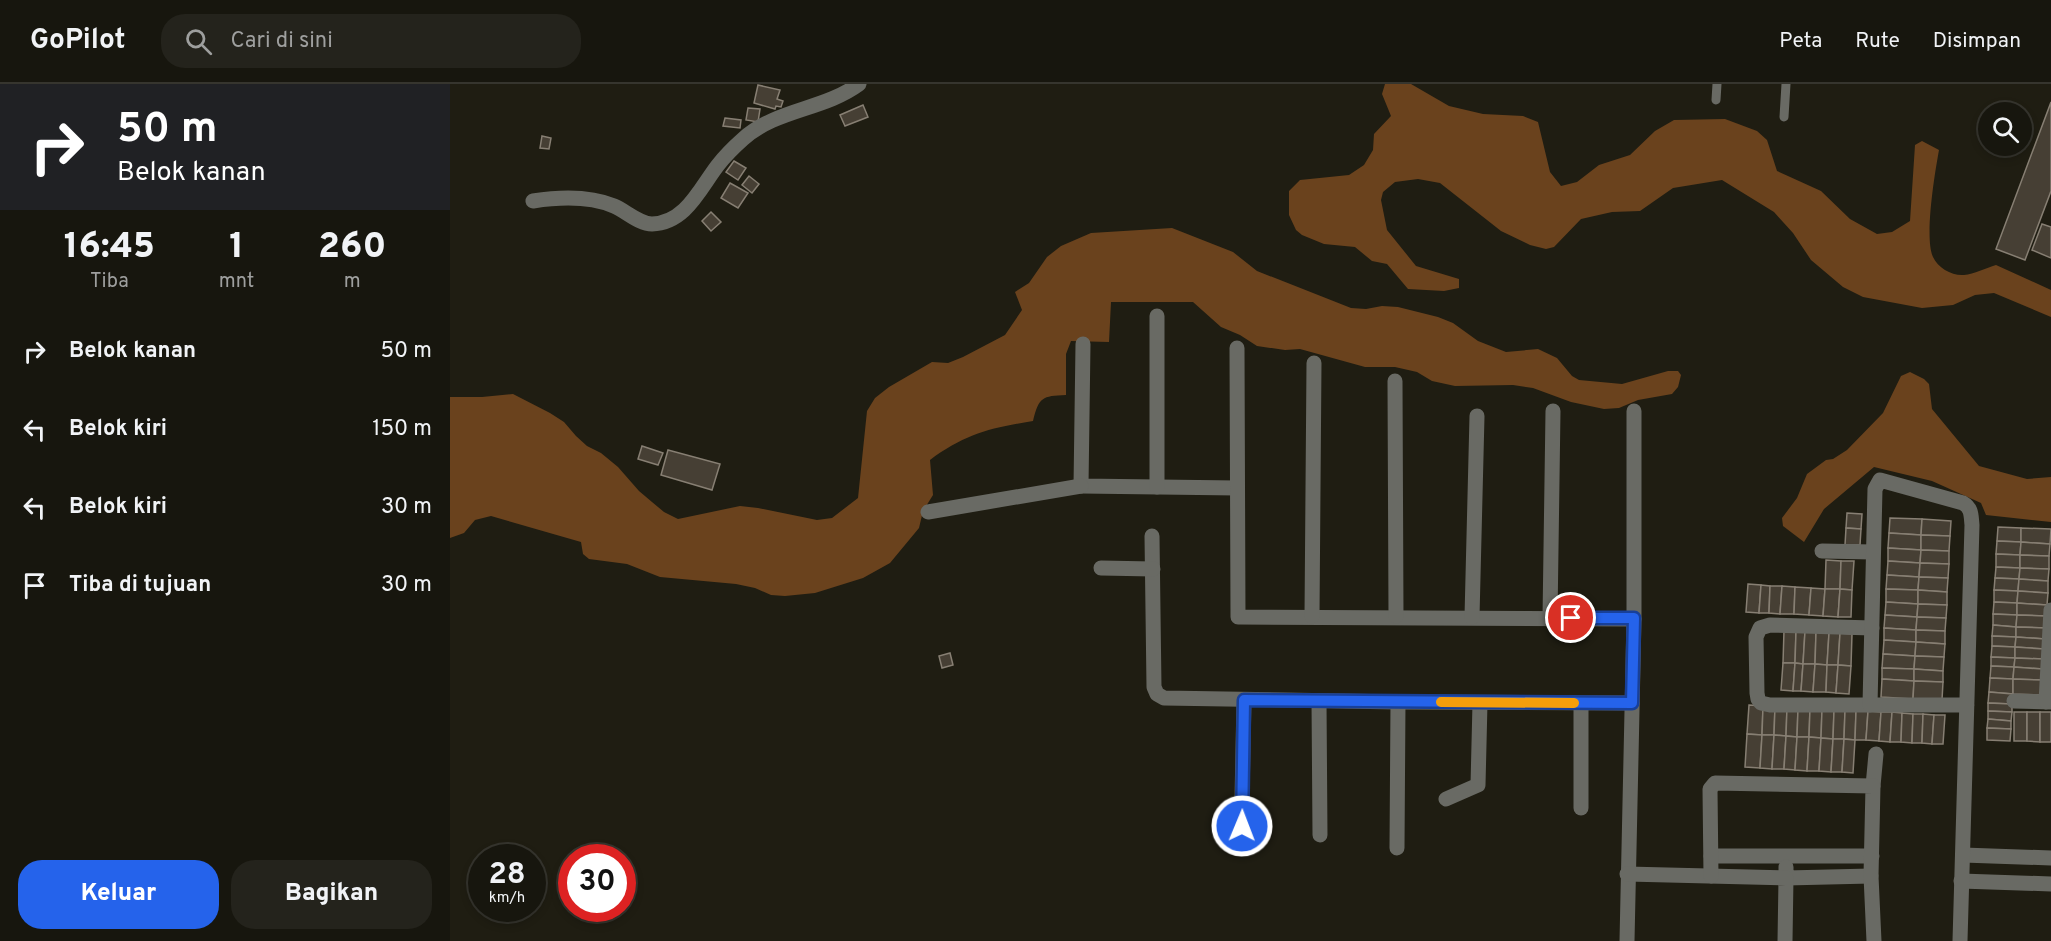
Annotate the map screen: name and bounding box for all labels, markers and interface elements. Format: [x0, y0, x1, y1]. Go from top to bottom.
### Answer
search box [161, 14, 581, 68]
text: GoPilot [30, 23, 125, 59]
icon: search [182, 25, 215, 58]
text: Cari di sini [230, 28, 333, 55]
text: Peta [1779, 28, 1822, 55]
text: Rute [1855, 28, 1900, 55]
text: Disimpan [1933, 28, 2021, 55]
map controls [1978, 102, 2032, 156]
button: search [1978, 102, 2032, 156]
text: 50 m [117, 104, 218, 157]
icon: right [18, 108, 96, 186]
text: Belok kanan [117, 156, 266, 190]
text: 16:45 [64, 225, 155, 271]
text: 1 [229, 225, 244, 271]
text: 260 [318, 225, 386, 271]
text: Tiba [90, 269, 129, 295]
text: mnt [219, 269, 254, 295]
text: m [344, 269, 361, 295]
icon: right [18, 335, 51, 368]
text: Belok kanan [69, 338, 196, 365]
text: 50 m [380, 338, 432, 365]
icon: left [18, 413, 51, 446]
text: Belok kiri [69, 416, 167, 443]
text: 150 m [372, 416, 432, 443]
icon: left [18, 491, 51, 524]
text: Belok kiri [69, 494, 167, 521]
text: 30 m [381, 494, 432, 521]
icon: arrive [18, 569, 51, 602]
text: Tiba di tujuan [69, 572, 211, 599]
text: 30 m [381, 572, 432, 599]
pin [1545, 592, 1596, 643]
icon: arrive [1554, 601, 1587, 634]
position arrow [1210, 794, 1274, 858]
speed limit sign: 30 [558, 844, 636, 922]
text: 28 [488, 857, 526, 894]
button: Keluar [18, 860, 219, 929]
button: Bagikan [231, 860, 432, 929]
text: km/h [489, 889, 525, 908]

